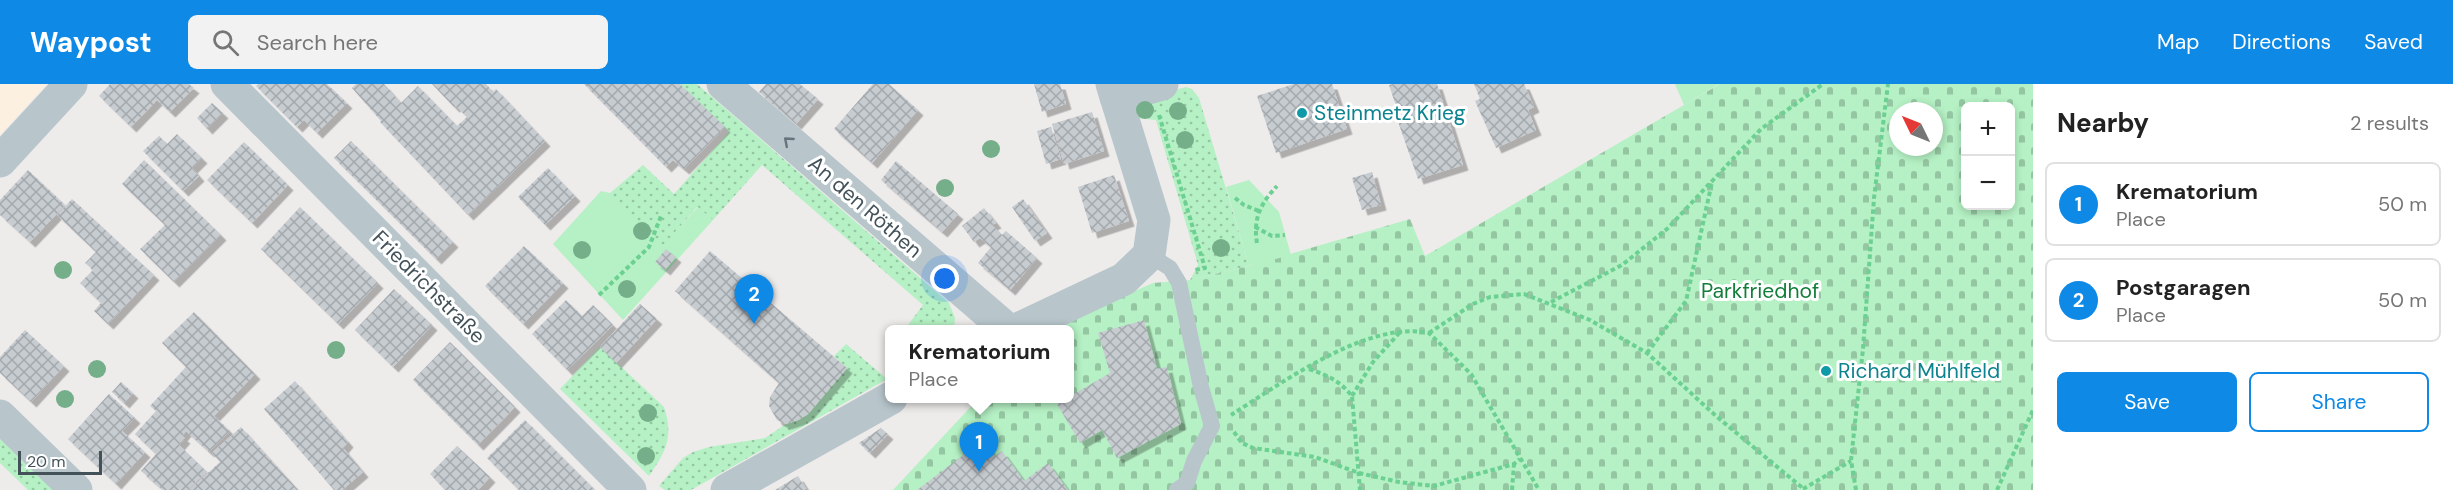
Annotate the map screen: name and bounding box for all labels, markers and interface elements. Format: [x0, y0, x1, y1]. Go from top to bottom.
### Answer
search box [188, 15, 608, 69]
text: Waypost [30, 24, 152, 61]
icon: search [209, 26, 242, 59]
text: Search here [257, 28, 378, 57]
text: Map [2157, 28, 2199, 56]
text: Directions [2232, 28, 2331, 56]
text: Saved [2364, 28, 2423, 56]
place label: Steinmetz Krieg [1314, 99, 1466, 127]
north arrow [1889, 102, 1943, 156]
map controls [1961, 102, 2015, 210]
button: + [1961, 102, 2015, 156]
marker: Steinmetz Krieg [1295, 106, 1309, 120]
text: Nearby [2057, 106, 2149, 140]
text: 2 results [2350, 110, 2429, 136]
one-way arrow [784, 137, 795, 148]
street label: An den Röthen [802, 150, 928, 264]
button: − [1961, 156, 2015, 210]
text: Krematorium [2116, 177, 2258, 206]
text: 1 [2075, 191, 2082, 217]
text: 50 m [2378, 191, 2427, 217]
text: Place [2116, 206, 2166, 232]
street label: Friedrichstraße [366, 224, 492, 350]
your location [930, 264, 959, 293]
text: Postgaragen [2116, 273, 2251, 302]
pin: 2 [734, 274, 774, 324]
park label: Parkfriedhof [1701, 277, 1819, 305]
text: 2 [2073, 287, 2084, 313]
text: 50 m [2378, 287, 2427, 313]
text: Place [2116, 302, 2166, 328]
popup [885, 325, 1074, 403]
text: Krematorium [909, 337, 1050, 366]
place label: Richard Mühlfeld [1838, 357, 2000, 385]
marker: Richard Mühlfeld [1819, 364, 1833, 378]
text: Place [909, 366, 958, 392]
button: Save [2057, 372, 2237, 432]
button: Share [2249, 372, 2429, 432]
pin: 1 [960, 422, 998, 472]
scale bar [18, 448, 102, 476]
text: 20 m [27, 451, 66, 472]

